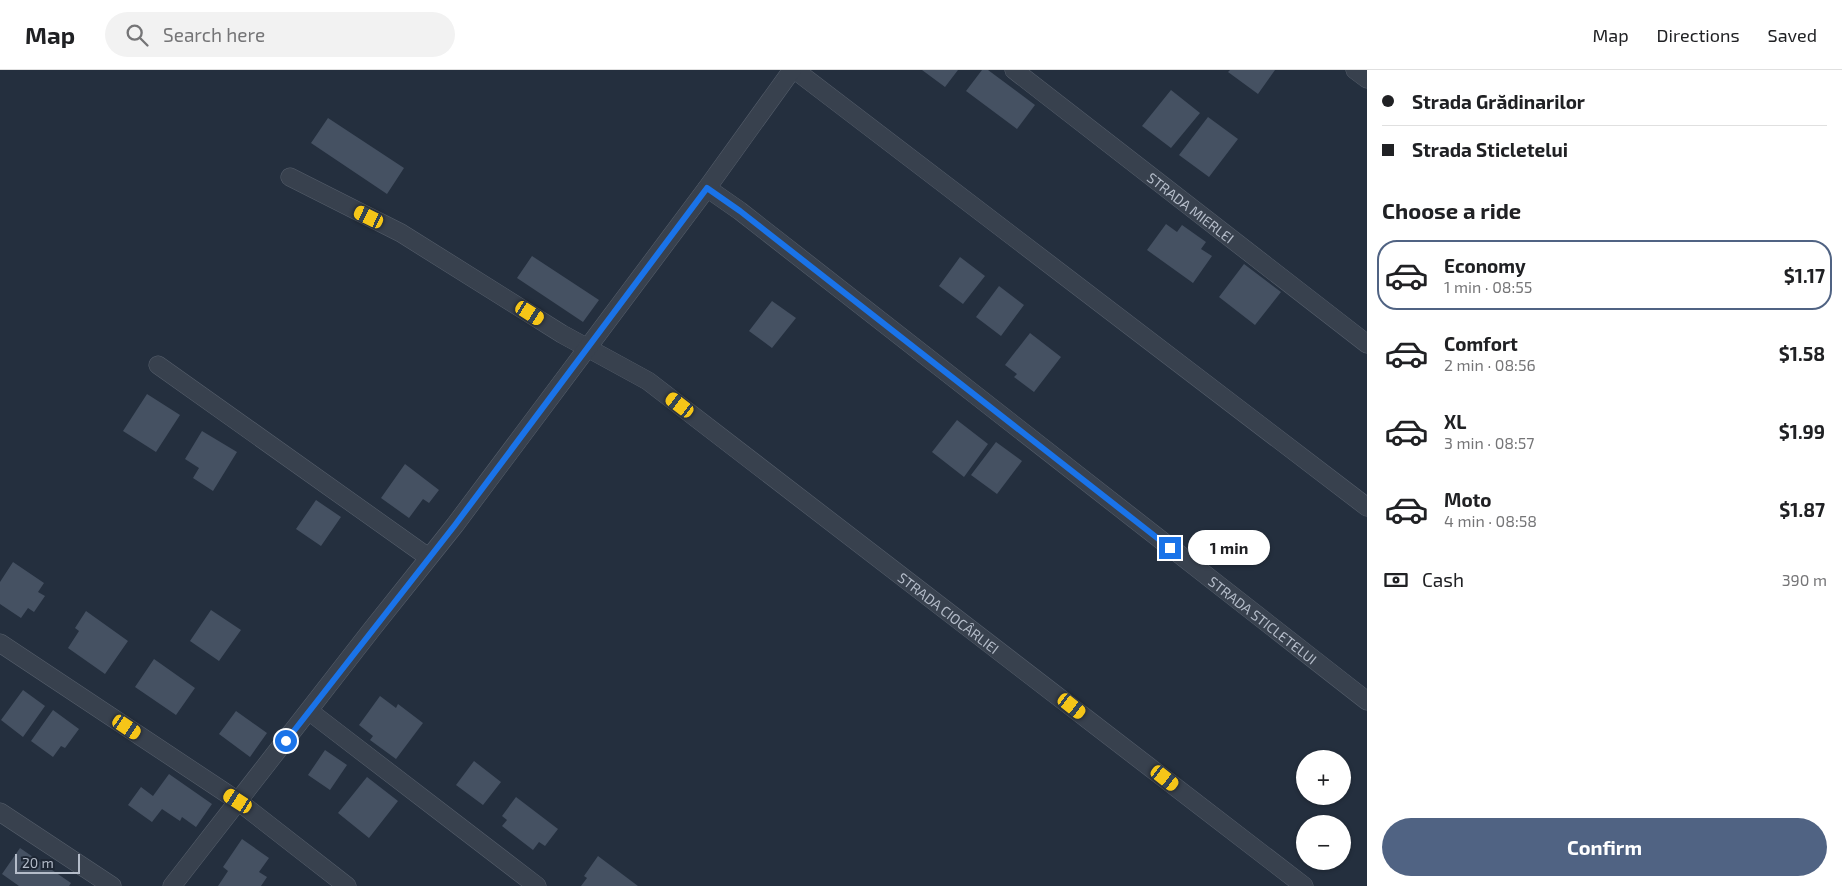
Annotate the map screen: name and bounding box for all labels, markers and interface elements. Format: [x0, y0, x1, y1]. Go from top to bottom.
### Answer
search box [105, 12, 455, 57]
text: Map [25, 20, 75, 49]
icon: search [123, 21, 151, 49]
text: Search here [163, 23, 265, 46]
text: Map [1592, 24, 1629, 46]
text: Directions [1657, 24, 1740, 46]
text: Saved [1768, 24, 1817, 46]
text: Strada Grădinarilor [1412, 90, 1585, 113]
text: Strada Sticletelui [1412, 138, 1568, 161]
street label: STRADA MIERLEI [1144, 168, 1238, 246]
text: Choose a ride [1382, 197, 1521, 223]
car [352, 204, 385, 230]
icon: car [1384, 253, 1429, 298]
text: Economy [1444, 254, 1526, 277]
text: $1.17 [1784, 264, 1825, 287]
text: 1 min · 08:55 [1444, 277, 1532, 296]
car [513, 299, 546, 327]
icon: car [1384, 331, 1429, 376]
text: Comfort [1444, 332, 1518, 355]
text: $1.58 [1779, 342, 1825, 365]
text: 2 min · 08:56 [1444, 355, 1536, 374]
car [663, 390, 696, 420]
icon: car [1384, 409, 1429, 454]
text: XL [1444, 410, 1466, 433]
text: $1.99 [1779, 420, 1825, 443]
text: 3 min · 08:57 [1444, 433, 1535, 452]
icon: car [1384, 487, 1429, 532]
text: Moto [1444, 488, 1492, 511]
text: $1.87 [1779, 498, 1825, 521]
text: 4 min · 08:58 [1444, 511, 1537, 530]
callout: 1 min [1188, 530, 1270, 566]
route end [1159, 537, 1181, 559]
text: 1 min [1210, 538, 1248, 557]
icon: cash [1382, 566, 1410, 594]
street label: STRADA CIOCÂRLIEI [895, 568, 1003, 657]
text: Cash [1422, 568, 1464, 591]
text: 390 m [1782, 570, 1827, 589]
street label: STRADA STICLETELUI [1205, 572, 1321, 667]
car [1055, 691, 1088, 721]
car [110, 712, 143, 742]
route start [275, 730, 297, 752]
map controls [1296, 750, 1351, 870]
button: + [1296, 750, 1351, 805]
car [1148, 763, 1181, 793]
car [221, 787, 254, 815]
button: − [1296, 815, 1351, 870]
button: Confirm [1382, 818, 1827, 876]
scale bar [15, 851, 80, 874]
text: 20 m [22, 854, 54, 871]

